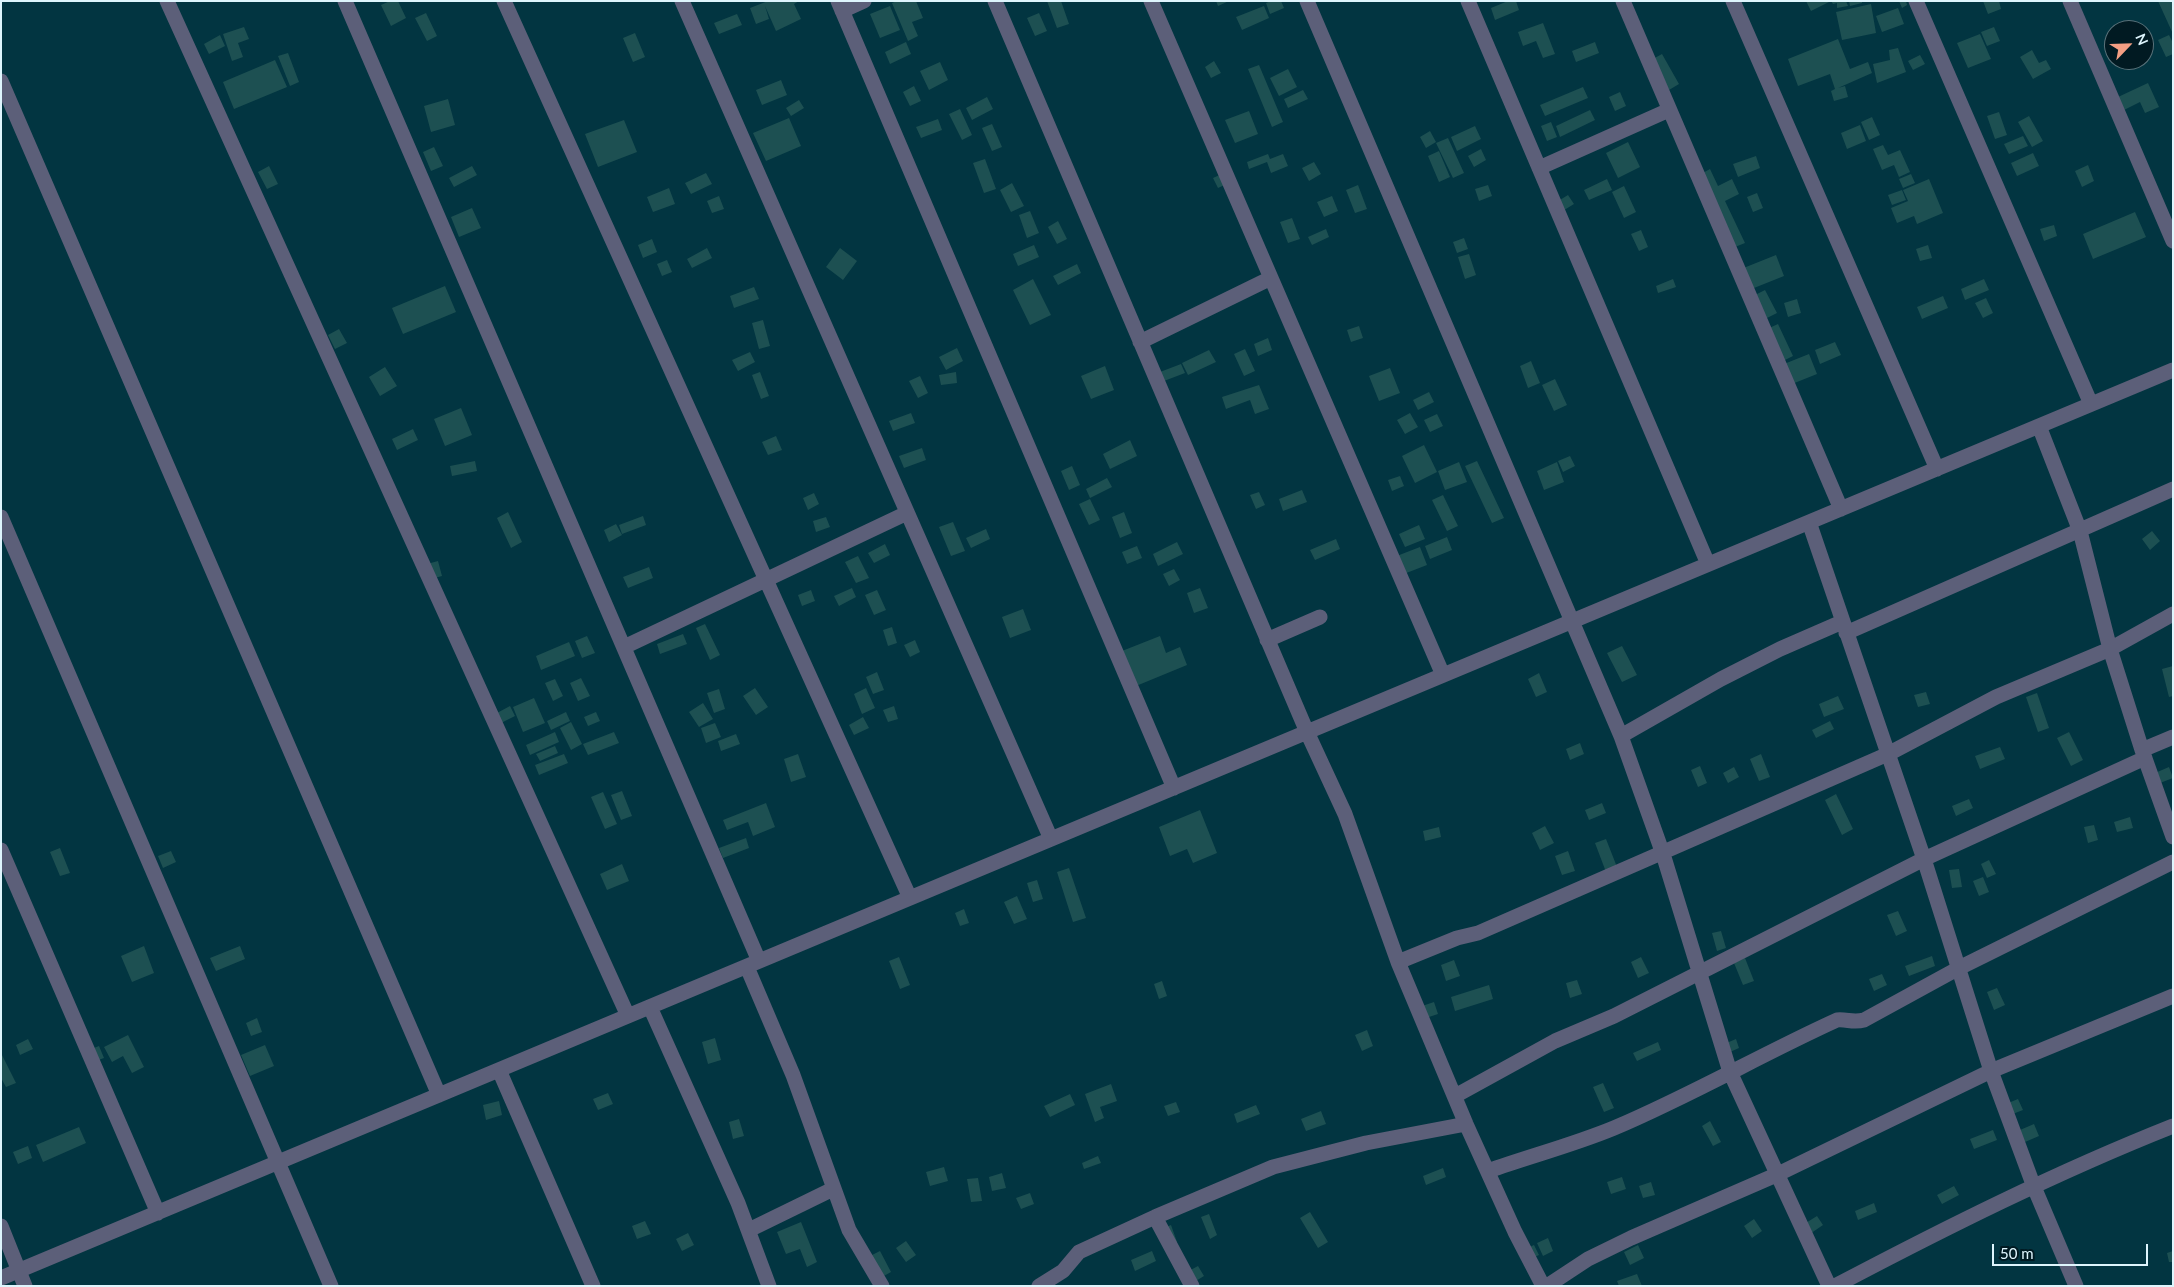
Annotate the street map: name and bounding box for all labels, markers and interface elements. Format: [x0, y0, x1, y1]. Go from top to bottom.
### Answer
north arrow [2104, 20, 2154, 70]
text: N [2132, 31, 2152, 47]
scale bar [1994, 1234, 2150, 1266]
text: 50 m [2000, 1244, 2034, 1262]

